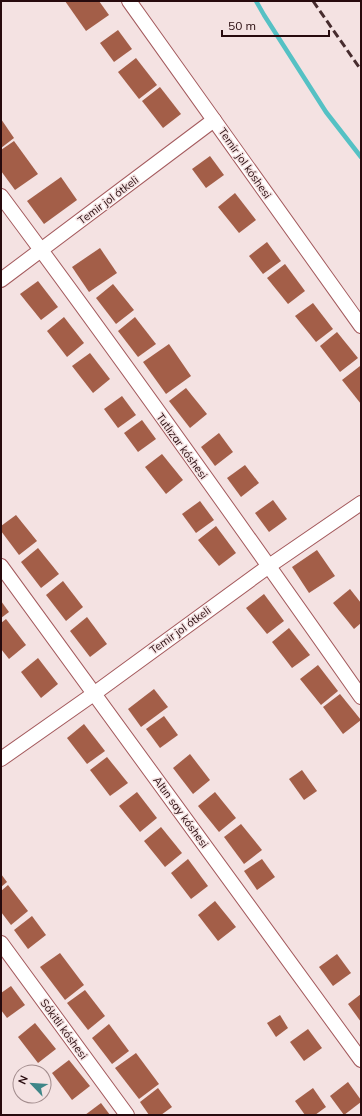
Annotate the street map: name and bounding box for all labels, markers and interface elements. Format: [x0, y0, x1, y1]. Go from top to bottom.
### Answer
scale bar [222, 12, 329, 38]
text: 50 m [228, 18, 256, 33]
street label: Temir jol kóshesi [215, 125, 275, 201]
street label: Temir jol ótkeli [75, 173, 141, 227]
street label: Tutlızar kóshesi [153, 410, 211, 482]
street label: Temir jol ótkeli [147, 603, 213, 657]
street label: Altın say kóshesi [150, 774, 212, 850]
street label: Sókitli kóshesi [37, 996, 91, 1062]
north arrow [12, 1064, 52, 1104]
text: N [15, 1073, 31, 1086]

